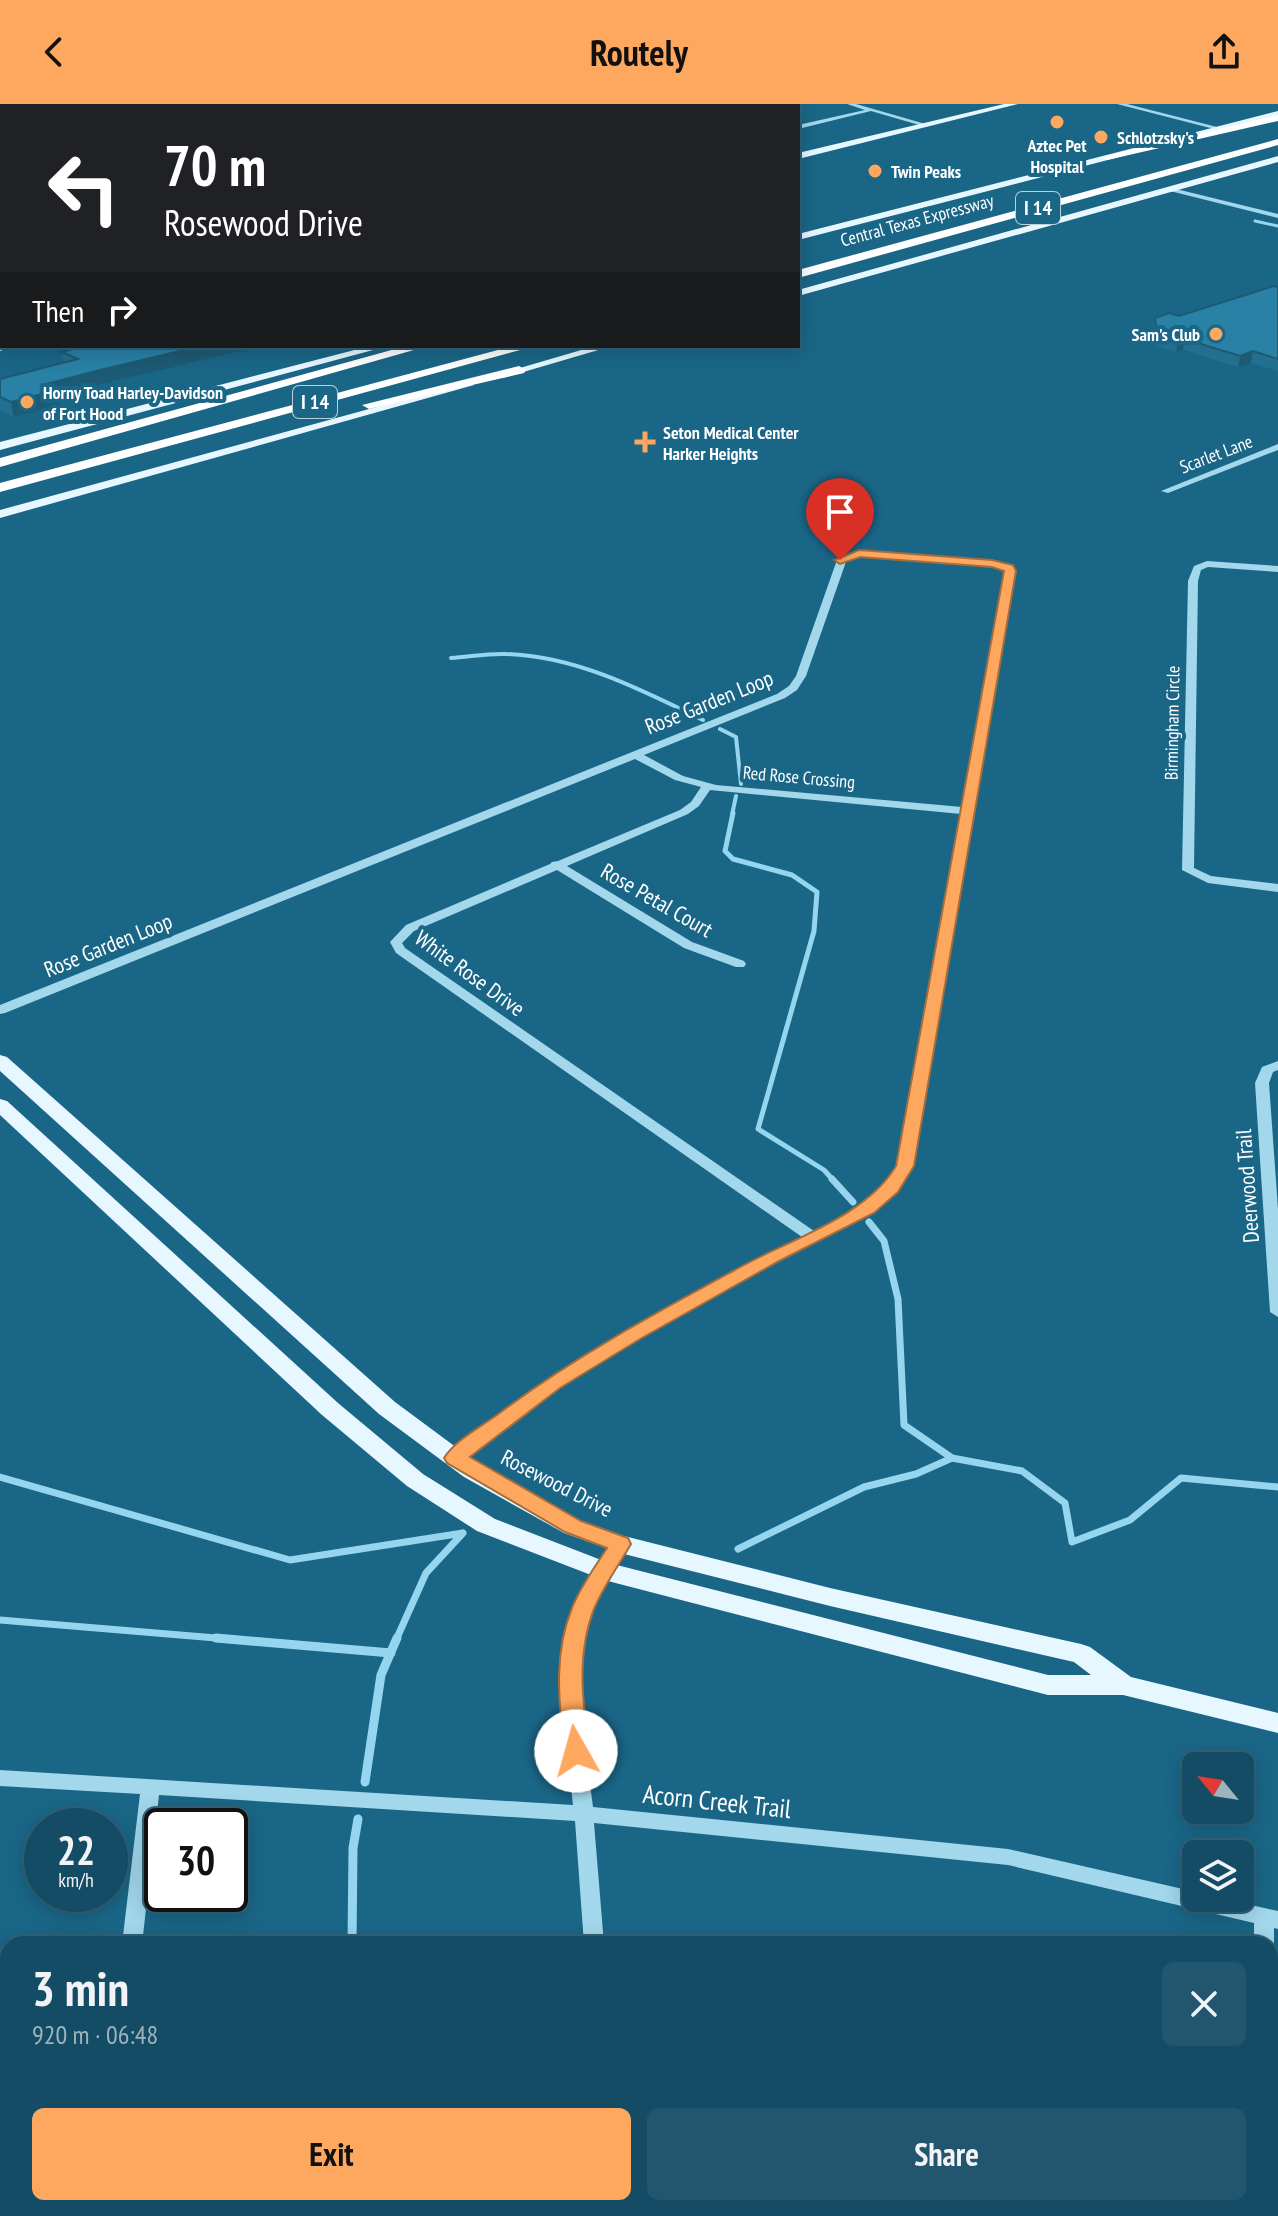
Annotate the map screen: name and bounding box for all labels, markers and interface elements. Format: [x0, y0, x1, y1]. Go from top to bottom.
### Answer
text: Routely [590, 29, 688, 76]
icon: back [32, 30, 76, 74]
icon: share [1202, 30, 1246, 74]
marker: Aztec Pet Hospital [1048, 113, 1066, 131]
place label: Schlotzsky's [1117, 126, 1194, 149]
marker: Schlotzsky's [1092, 128, 1110, 146]
text: 70 m [164, 129, 266, 201]
place label: Aztec Pet Hospital [1026, 134, 1087, 178]
icon: left [32, 136, 136, 240]
place label: Twin Peaks [891, 160, 961, 183]
marker: Twin Peaks [866, 162, 884, 180]
street label: Central Texas Expressway [838, 188, 996, 252]
road number: I 14 [1016, 192, 1060, 224]
text: Rosewood Drive [164, 199, 363, 246]
icon: right [100, 288, 144, 332]
text: Then [32, 291, 84, 330]
place label: Sam's Club [1132, 323, 1200, 346]
marker: Sam's Club [1207, 325, 1225, 343]
place label: Horny Toad Harley-Davidson of Fort Hood [43, 381, 223, 425]
road number: I 14 [293, 386, 337, 418]
marker: Horny Toad Harley-Davidson of Fort Hood [18, 393, 36, 411]
place label: Seton Medical Center Harker Heights [663, 421, 799, 465]
street label: Scarlet Lane [1176, 430, 1256, 478]
marker: Seton Medical Center Harker Heights [634, 431, 656, 453]
pin [806, 478, 874, 560]
icon: arrive [818, 490, 862, 534]
street label: Rose Garden Loop [641, 664, 777, 740]
street label: Birmingham Circle [1160, 666, 1184, 780]
street label: Red Rose Crossing [742, 761, 856, 793]
street label: Rose Petal Court [596, 857, 718, 943]
street label: Rose Garden Loop [40, 907, 176, 983]
street label: White Rose Drive [409, 924, 531, 1022]
street label: Deerwood Trail [1229, 1127, 1265, 1244]
street label: Rosewood Drive [497, 1443, 617, 1523]
position arrow [534, 1709, 618, 1793]
north arrow [1182, 1752, 1254, 1824]
map controls [1182, 1752, 1254, 1912]
street label: Acorn Creek Trail [641, 1777, 793, 1825]
speed limit sign: 30 [144, 1808, 248, 1912]
text: 22 [57, 1824, 95, 1876]
button: layers [1182, 1840, 1254, 1912]
text: km/h [58, 1867, 94, 1893]
text: 3 min [32, 1957, 129, 2019]
button: close [1162, 1962, 1246, 2046]
text: 920 m · 06:48 [32, 2018, 158, 2051]
button: Exit [32, 2108, 631, 2200]
button: Share [647, 2108, 1246, 2200]

